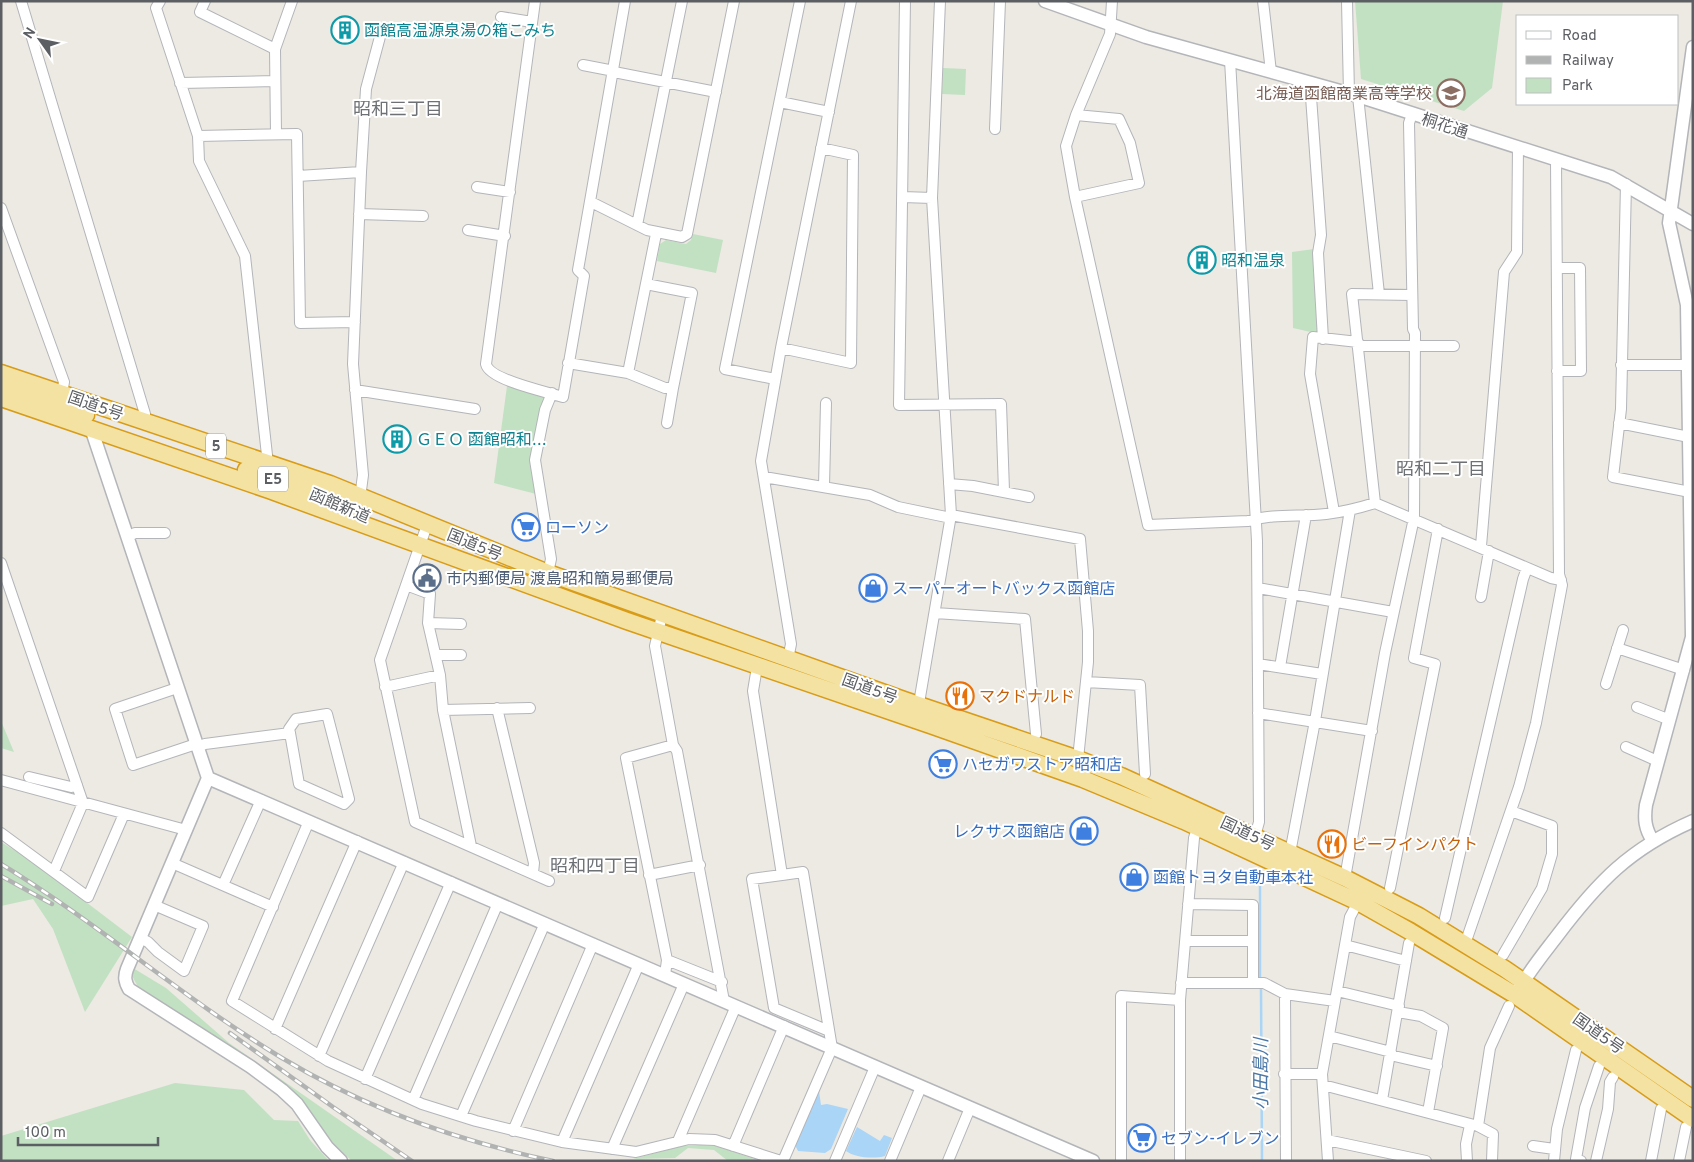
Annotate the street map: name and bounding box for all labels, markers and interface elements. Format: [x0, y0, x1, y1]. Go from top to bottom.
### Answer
north arrow [15, 15, 65, 65]
building icon: 函館高温源泉湯の箱こみち [330, 15, 360, 45]
legend [1516, 15, 1679, 105]
place label: 函館高温源泉湯の箱こみち [364, 22, 556, 42]
text: N [20, 25, 40, 43]
text: Road [1562, 27, 1597, 46]
text: Railway [1562, 52, 1614, 71]
text: Park [1562, 77, 1593, 96]
school or university icon: 北海道函館商業高等学校 [1436, 78, 1466, 108]
place label: 北海道函館商業高等学校 [1256, 85, 1432, 105]
district label: 昭和三丁目 [353, 99, 443, 122]
street label: 桐花通 [1418, 110, 1470, 144]
building icon: 昭和温泉 [1187, 245, 1217, 275]
place label: 昭和温泉 [1221, 252, 1285, 272]
street label: 国道5号 [65, 388, 126, 426]
building icon: ＧＥＯ 函館昭和… [382, 424, 412, 454]
place label: ＧＥＯ 函館昭和… [416, 431, 547, 451]
road number: 5 [206, 434, 226, 458]
district label: 昭和二丁目 [1396, 459, 1486, 482]
road number: E5 [258, 466, 288, 492]
street label: 函館新道 [306, 485, 373, 529]
supermarket icon: ローソン [511, 512, 541, 542]
place label: ローソン [545, 519, 609, 539]
street label: 国道5号 [444, 526, 505, 566]
public building icon: 市内郵便局 渡島昭和簡易郵便局 [412, 563, 442, 593]
place label: 市内郵便局 渡島昭和簡易郵便局 [446, 570, 674, 590]
shop icon: スーパーオートバックス函館店 [858, 573, 888, 603]
place label: スーパーオートバックス函館店 [892, 580, 1115, 600]
street label: 国道5号 [839, 671, 900, 709]
restaurant icon: マクドナルド [945, 681, 975, 711]
place label: マクドナルド [979, 688, 1075, 708]
supermarket icon: ハセガワストア昭和店 [928, 749, 958, 779]
place label: ハセガワストア昭和店 [962, 756, 1122, 776]
street label: 国道5号 [1217, 814, 1278, 856]
shop icon: レクサス函館店 [1069, 816, 1099, 846]
place label: レクサス函館店 [953, 823, 1065, 843]
restaurant icon: ビーフインパクト [1317, 829, 1347, 859]
place label: ビーフインパクト [1351, 836, 1478, 856]
district label: 昭和四丁目 [550, 856, 640, 879]
shop icon: 函館トヨタ自動車本社 [1119, 862, 1149, 892]
place label: 函館トヨタ自動車本社 [1153, 869, 1313, 889]
street label: 国道5号 [1568, 1010, 1627, 1059]
water label: 小田島川 [1251, 1036, 1274, 1110]
scale bar [18, 1114, 158, 1146]
supermarket icon: セブン-イレブン [1127, 1123, 1157, 1153]
text: 100 m [25, 1124, 66, 1143]
place label: セブン-イレブン [1161, 1130, 1279, 1150]

